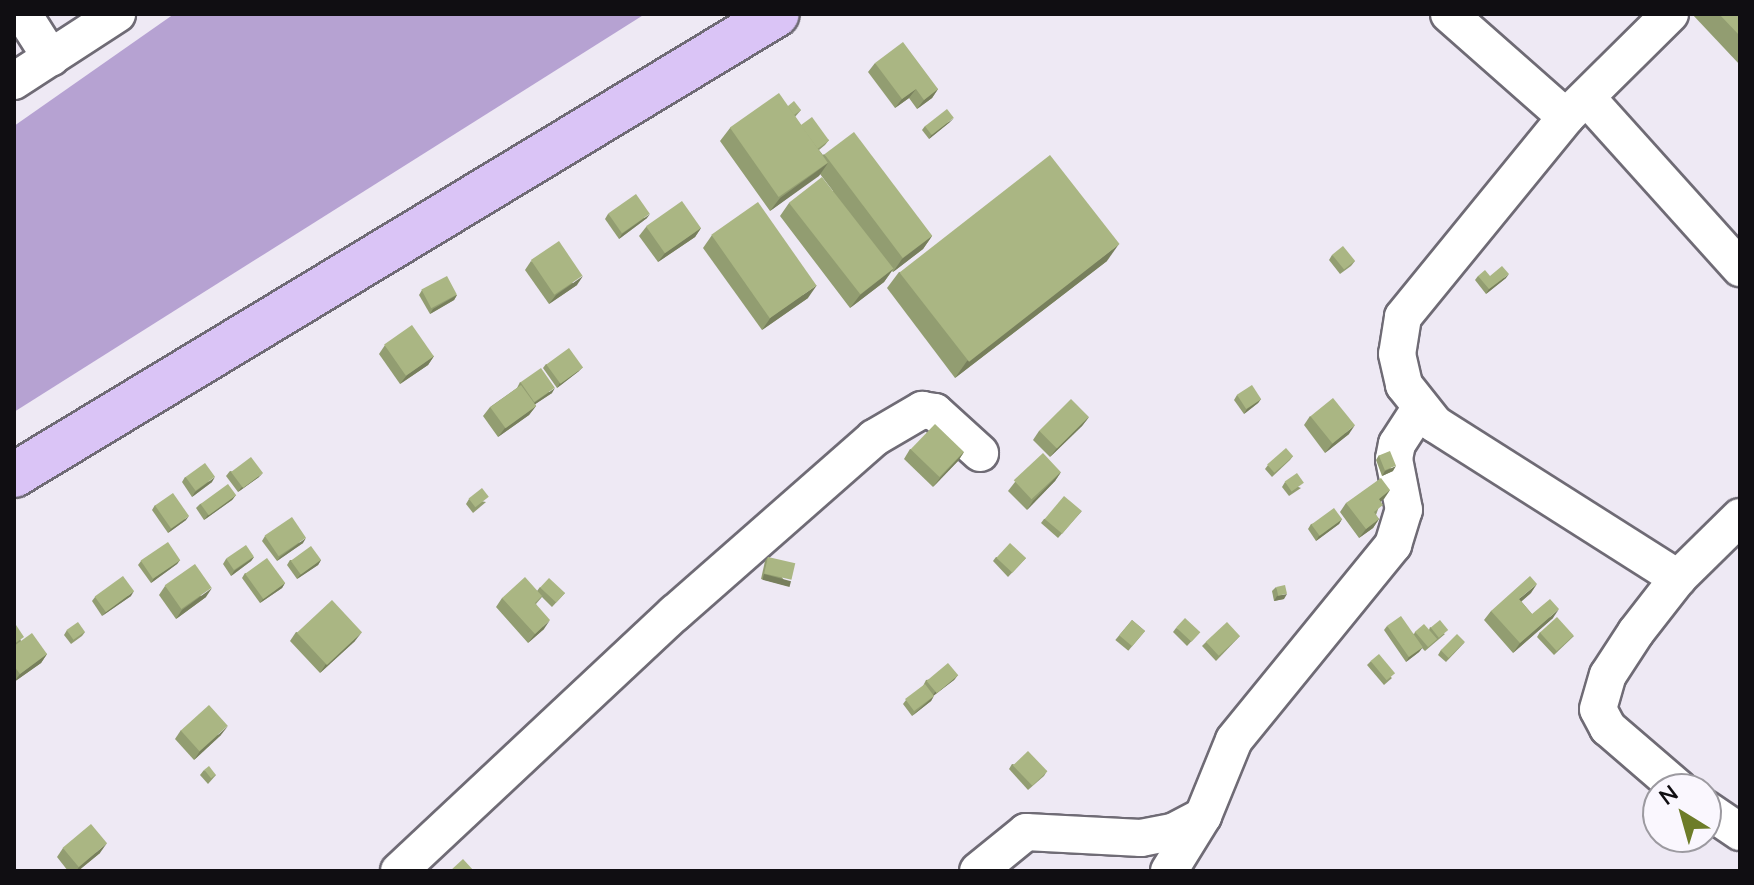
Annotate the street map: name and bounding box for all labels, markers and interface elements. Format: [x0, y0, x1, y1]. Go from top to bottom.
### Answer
north arrow [1642, 773, 1722, 853]
text: N [1653, 778, 1684, 812]

